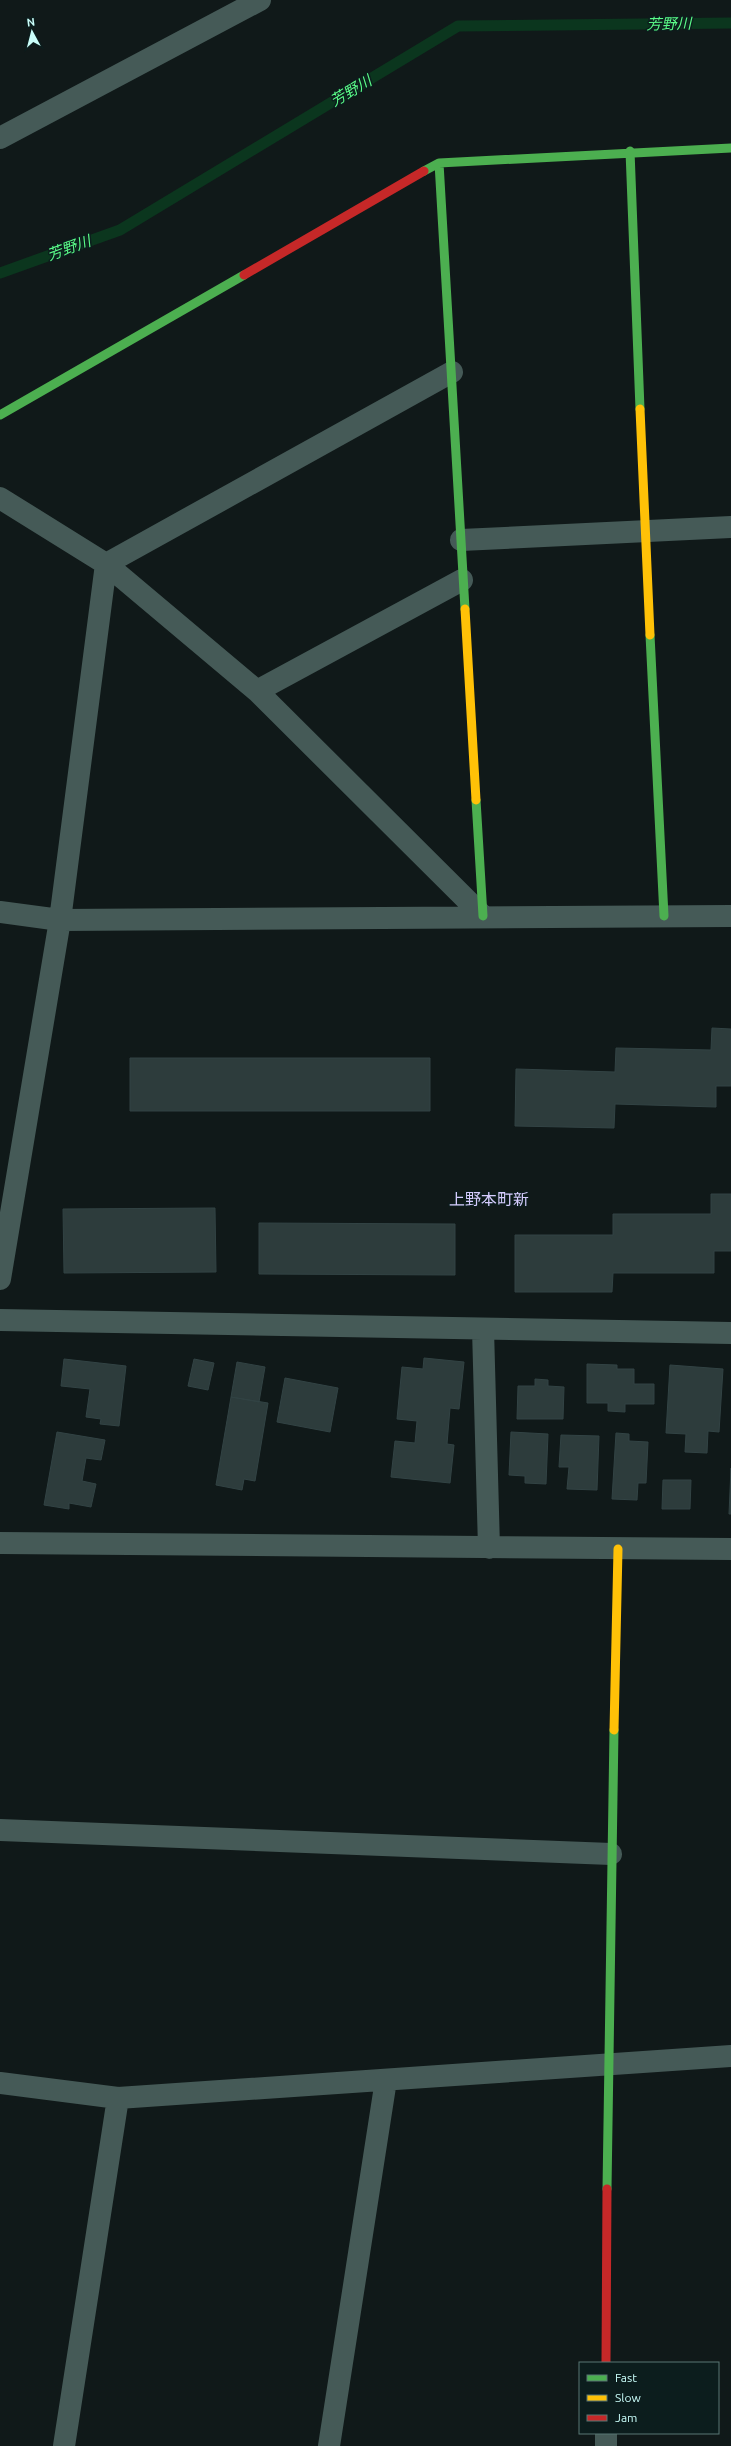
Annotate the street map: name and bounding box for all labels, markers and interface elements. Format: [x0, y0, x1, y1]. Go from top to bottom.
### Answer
north arrow [12, 12, 52, 52]
water label: 芳野川 [646, 15, 694, 32]
text: N [26, 16, 36, 29]
water label: 芳野川 [327, 71, 376, 109]
water label: 芳野川 [45, 231, 95, 263]
district label: 上野本町新 [449, 1190, 529, 1208]
legend [579, 2362, 719, 2434]
text: Fast [615, 2371, 637, 2384]
text: Slow [615, 2391, 641, 2404]
text: Jam [615, 2411, 637, 2424]

